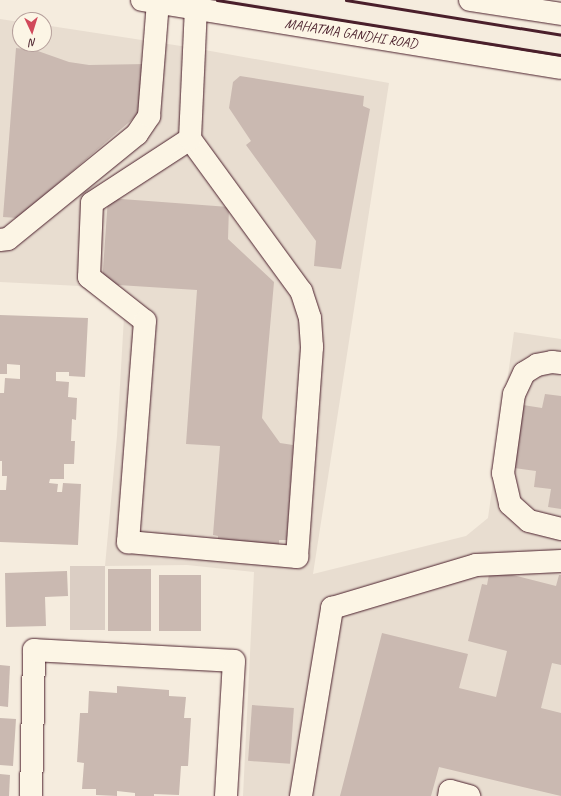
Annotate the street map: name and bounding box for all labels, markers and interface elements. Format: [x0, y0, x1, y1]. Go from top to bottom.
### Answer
north arrow [12, 12, 52, 52]
street label: MAHATMA GANDHI ROAD [283, 15, 419, 53]
text: N [29, 36, 37, 50]

